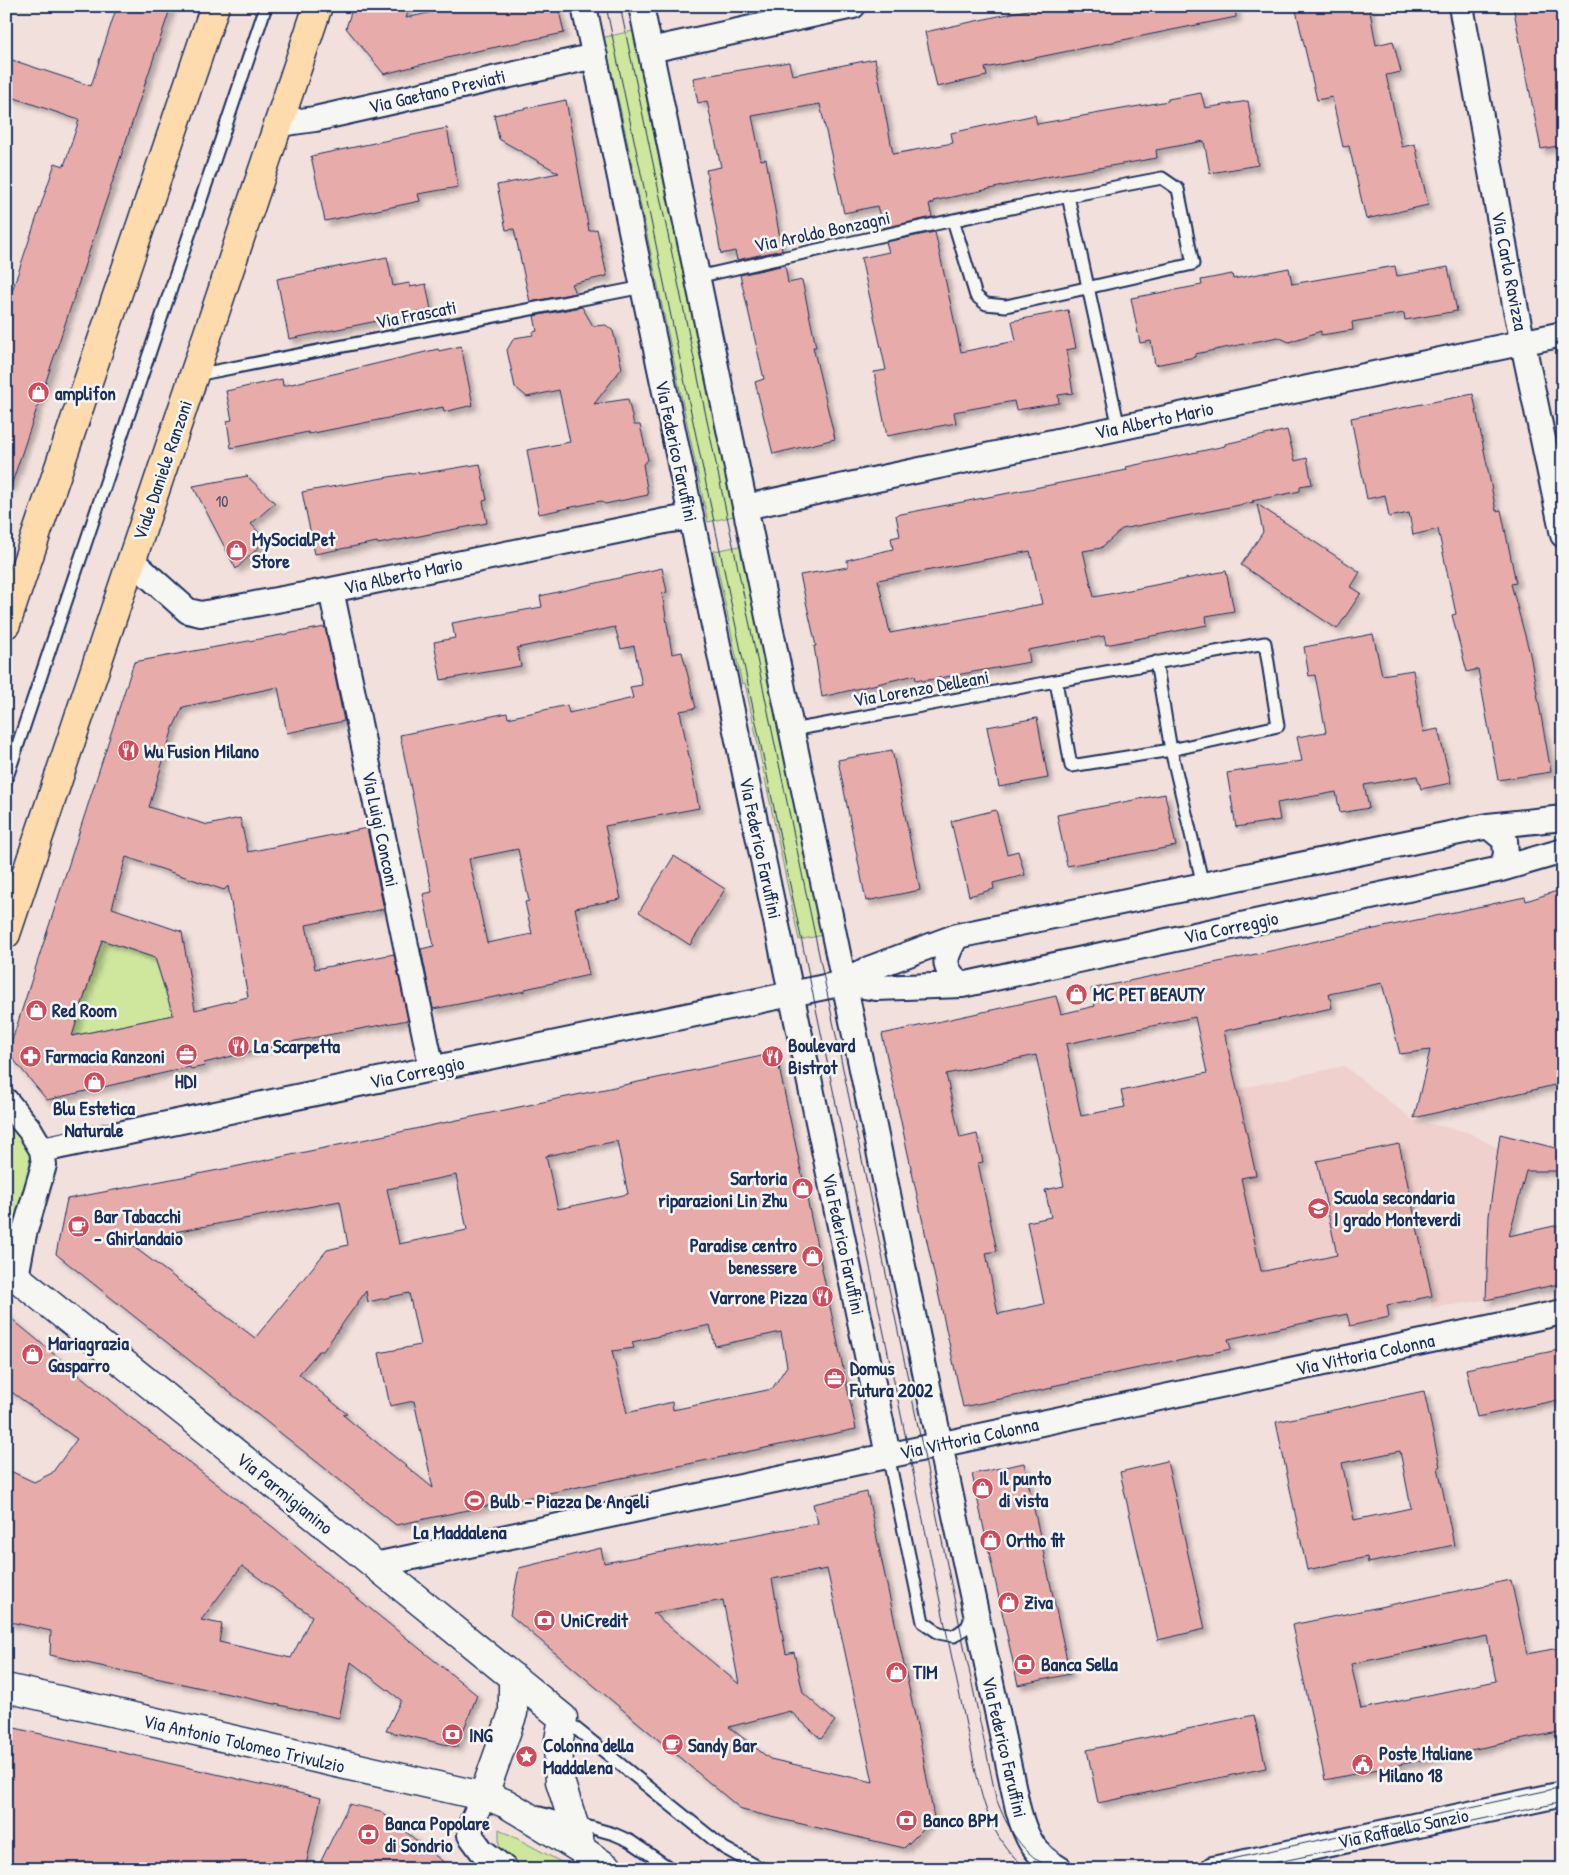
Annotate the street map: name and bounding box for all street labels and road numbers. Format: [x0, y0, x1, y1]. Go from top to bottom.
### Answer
street label: Via Gaetano Previati [366, 63, 508, 119]
street label: Via Aroldo Bonzagni [752, 204, 892, 258]
street label: Via Carlo Ravizza [1486, 209, 1534, 333]
street label: Via Frascati [373, 293, 459, 335]
street label: Via Federico Faruffini [649, 378, 705, 524]
street label: Via Alberto Mario [1092, 395, 1216, 445]
street label: Viale Daniele Ranzoni [126, 396, 198, 544]
street label: Via Alberto Mario [341, 550, 465, 600]
street label: Via Lorenzo Delleani [851, 663, 991, 713]
street label: Via Luigi Conconi [356, 769, 406, 889]
street label: Via Federico Faruffini [733, 775, 789, 921]
street label: Via Correggio [1181, 904, 1281, 950]
street label: Via Correggio [367, 1049, 467, 1095]
street label: Via Federico Faruffini [816, 1171, 872, 1317]
street label: Via Vittoria Colonna [1293, 1326, 1437, 1381]
street label: Via Vittoria Colonna [897, 1410, 1041, 1465]
street label: Via Parmigianino [231, 1446, 339, 1540]
street label: Via Federico Faruffini [976, 1674, 1034, 1820]
street label: Via Antonio Tolomeo Trivulzio [141, 1707, 348, 1779]
street label: Via Raffaello Sanzio [1335, 1801, 1471, 1855]

